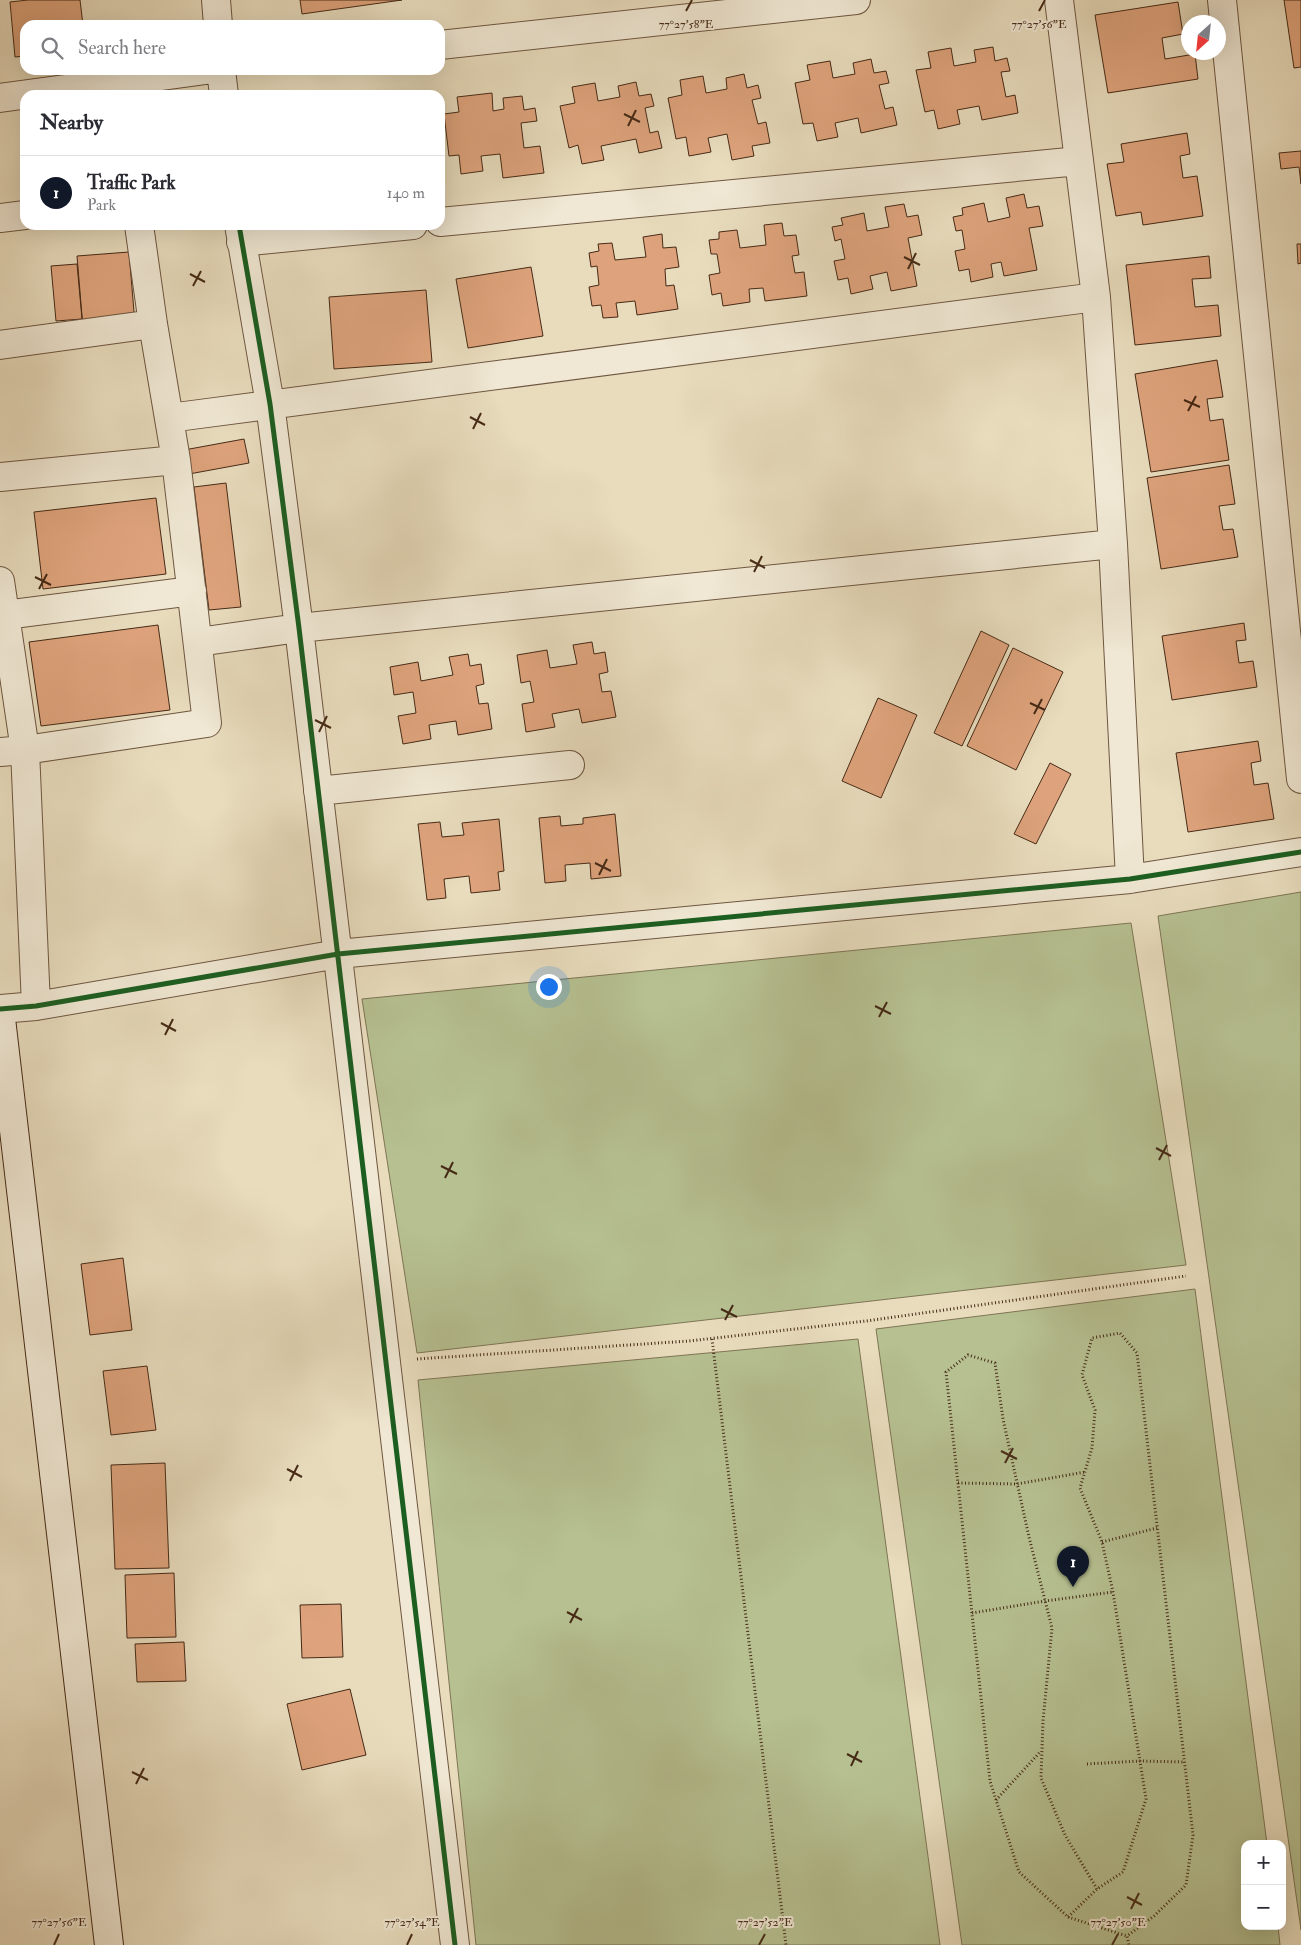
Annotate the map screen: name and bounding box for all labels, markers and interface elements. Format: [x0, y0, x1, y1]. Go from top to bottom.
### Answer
north arrow [1181, 15, 1226, 60]
text: 77°27'58"E [659, 17, 714, 32]
text: 77°27'56"E [1011, 17, 1067, 32]
search box [20, 20, 445, 75]
icon: search [38, 34, 66, 62]
text: Search here [78, 36, 166, 60]
text: Nearby [40, 109, 103, 136]
text: Traffic Park [87, 171, 176, 195]
text: 1 [53, 183, 59, 203]
text: 140 m [387, 183, 425, 203]
text: Park [87, 195, 116, 215]
your location [536, 974, 562, 1000]
pin: 1 [1057, 1546, 1089, 1587]
map controls [1241, 1840, 1286, 1930]
button: + [1241, 1840, 1286, 1885]
button: − [1241, 1885, 1286, 1930]
text: 77°27'56"E [31, 1915, 87, 1930]
text: 77°27'54"E [384, 1915, 440, 1930]
text: 77°27'52"E [737, 1915, 793, 1930]
text: 77°27'50"E [1090, 1915, 1146, 1930]

